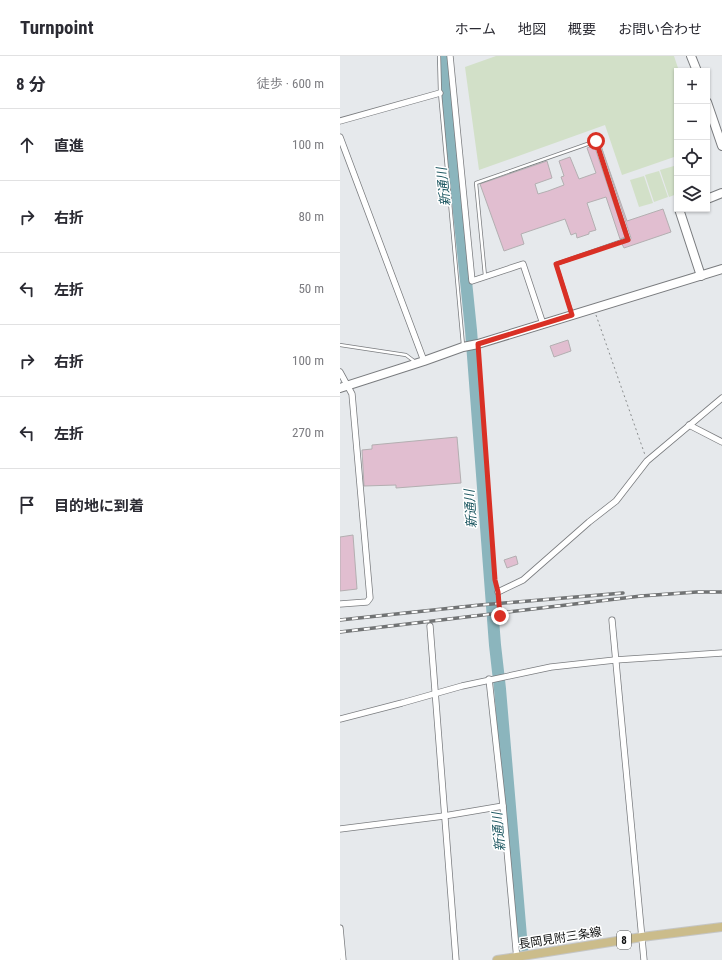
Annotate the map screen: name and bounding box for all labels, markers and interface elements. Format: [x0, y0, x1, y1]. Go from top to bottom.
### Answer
text: Turnpoint [20, 16, 94, 39]
text: ホーム [454, 21, 496, 37]
text: 地図 [518, 21, 546, 37]
text: 概要 [568, 21, 596, 37]
text: お問い合わせ [618, 21, 702, 37]
map controls [674, 68, 710, 212]
button: + [674, 68, 710, 104]
text: 8 分 [16, 74, 46, 94]
text: 徒歩 · 600 m [257, 76, 324, 91]
button: − [674, 104, 710, 140]
route start [587, 132, 605, 150]
icon: ahead [16, 134, 38, 156]
text: 直進 [54, 137, 84, 155]
text: 100 m [292, 137, 324, 152]
button: locate [674, 140, 710, 176]
water label: 新通川 [434, 165, 453, 207]
button: layers [674, 176, 710, 212]
icon: right [16, 206, 38, 228]
text: 右折 [54, 209, 84, 227]
text: 80 m [298, 209, 324, 224]
icon: left [16, 278, 38, 300]
text: 左折 [54, 281, 84, 299]
text: 50 m [298, 281, 324, 296]
icon: right [16, 350, 38, 372]
text: 右折 [54, 353, 84, 371]
text: 100 m [292, 353, 324, 368]
icon: left [16, 422, 38, 444]
text: 左折 [54, 425, 84, 443]
text: 270 m [292, 425, 324, 440]
water label: 新通川 [462, 487, 479, 529]
icon: arrive [16, 494, 38, 516]
text: 目的地に到着 [54, 497, 144, 515]
route end [491, 607, 509, 625]
water label: 新通川 [489, 810, 508, 852]
street label: 長岡見附三条線 [517, 925, 603, 951]
road number: 8 [617, 931, 631, 949]

